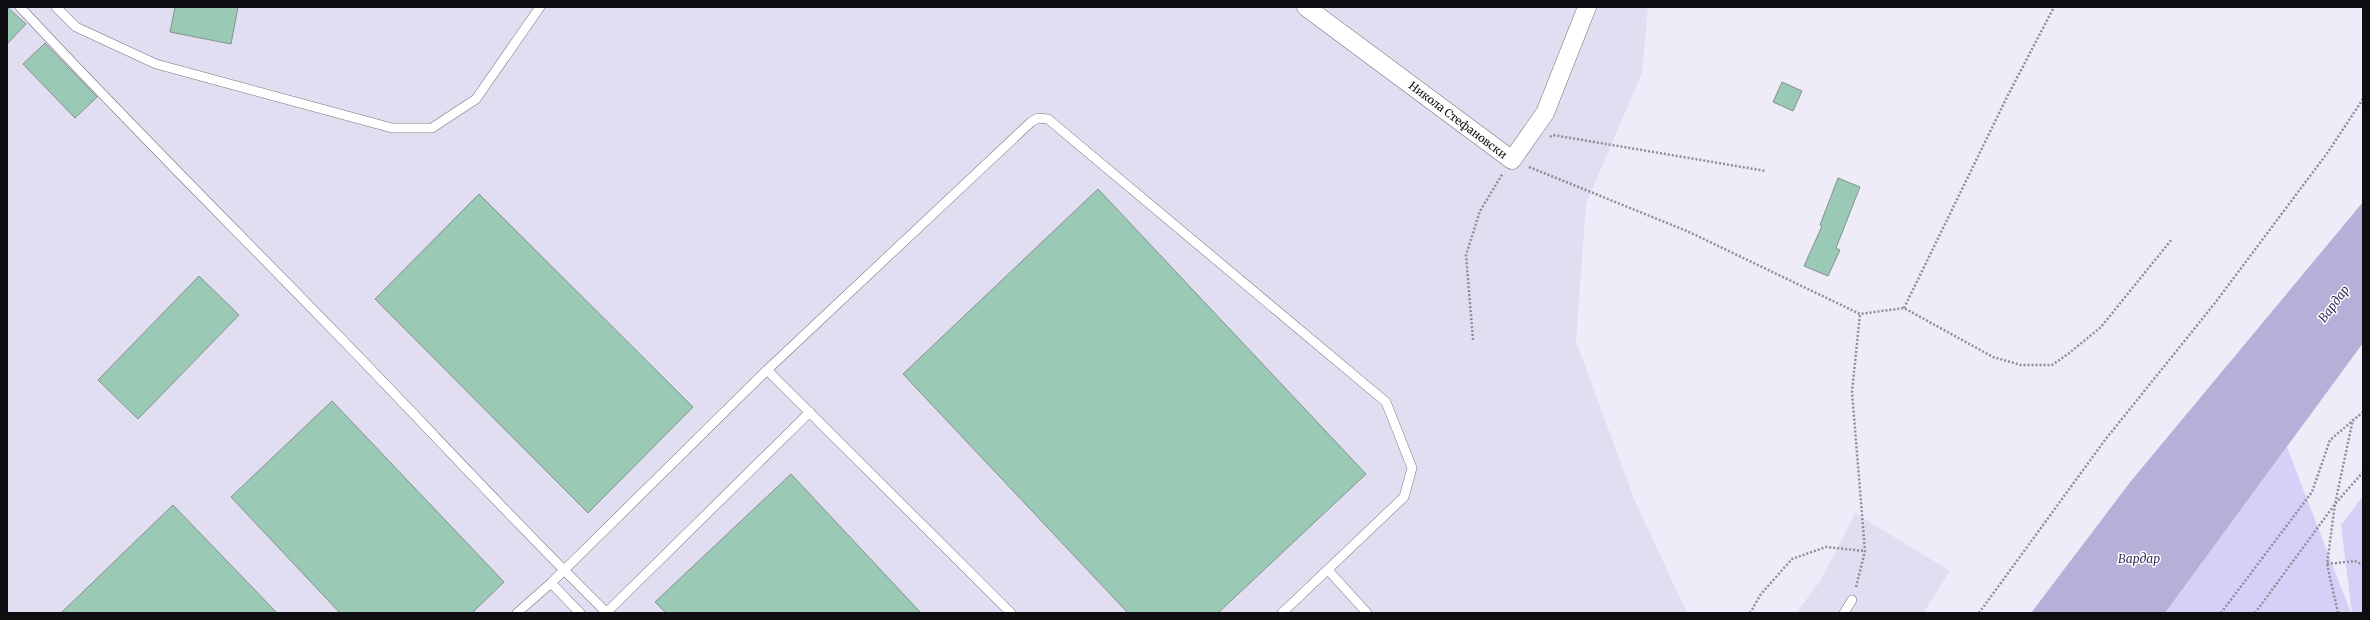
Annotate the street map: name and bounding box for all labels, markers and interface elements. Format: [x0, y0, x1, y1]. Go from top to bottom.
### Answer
street label: Никола Стефановски [1406, 78, 1510, 162]
water label: Вардар [2315, 282, 2352, 325]
water label: Вардар [2118, 551, 2160, 566]

